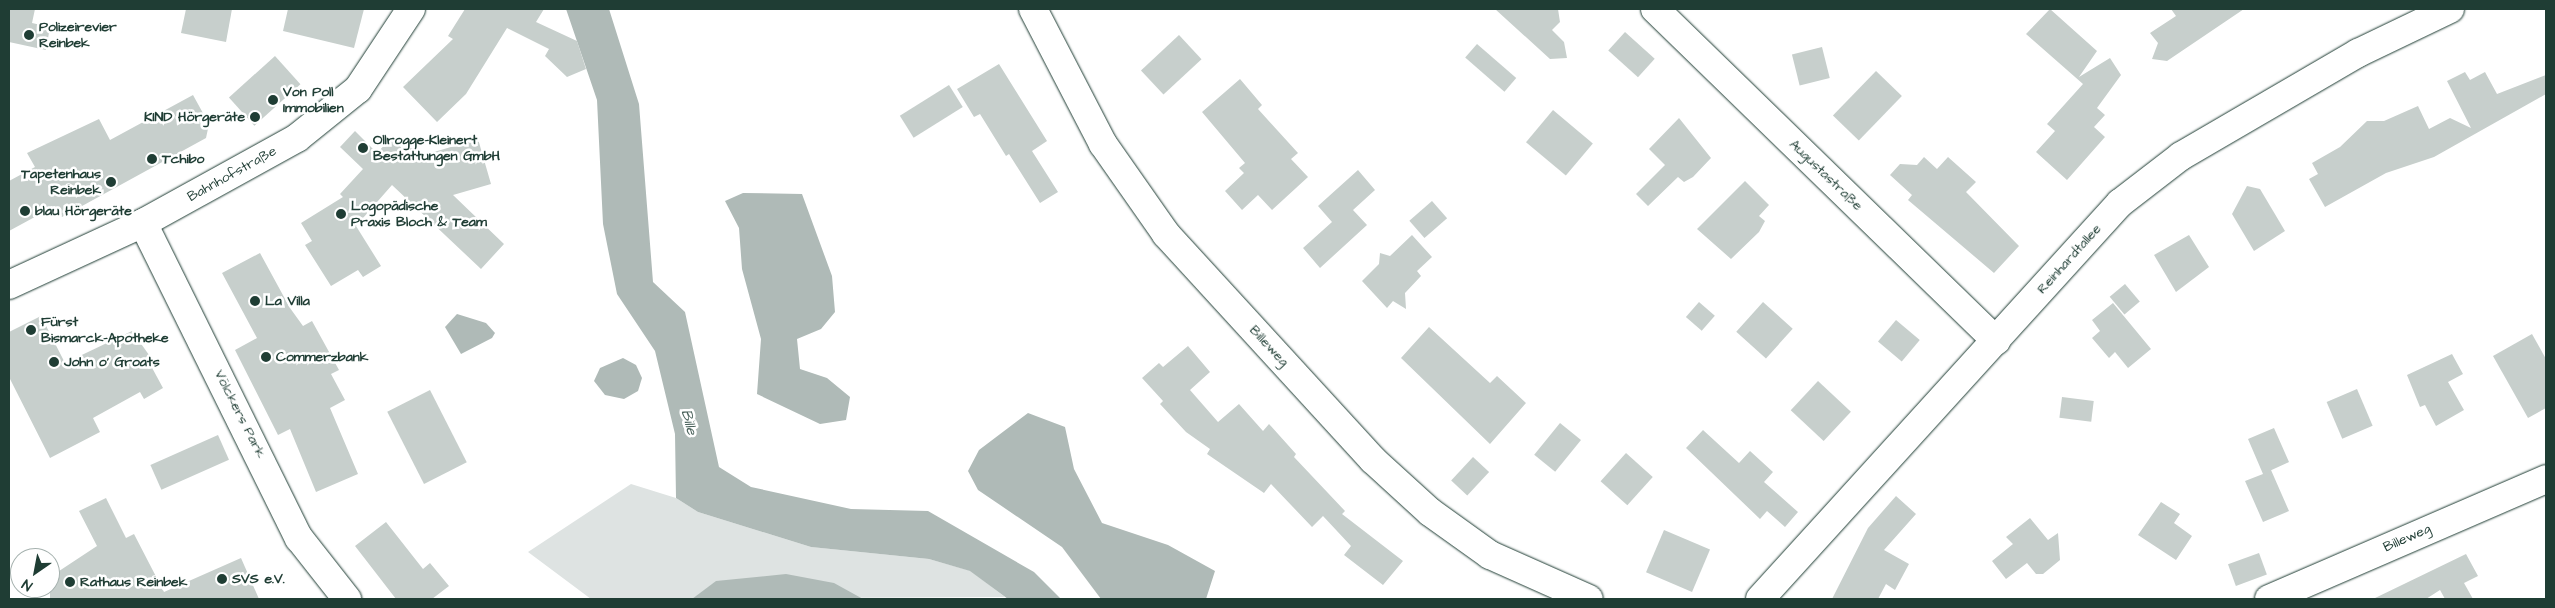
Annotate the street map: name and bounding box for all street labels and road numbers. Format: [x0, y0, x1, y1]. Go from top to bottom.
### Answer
street label: Augustastraße [1786, 136, 1866, 214]
street label: Bahnhofstraße [185, 143, 279, 205]
street label: Reinhardtallee [2033, 221, 2105, 297]
street label: Billeweg [1246, 322, 1292, 370]
street label: Völckers Park [211, 367, 269, 461]
street label: Billeweg [2381, 520, 2433, 556]

